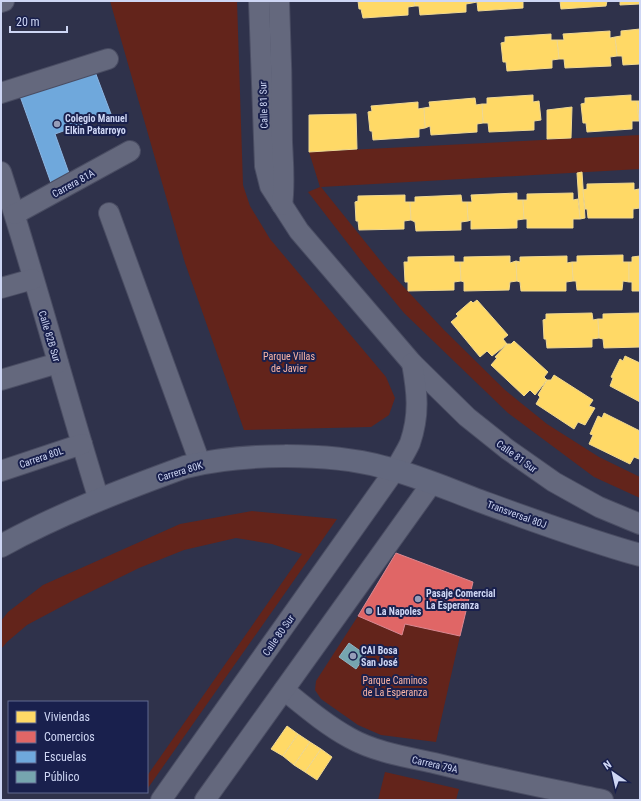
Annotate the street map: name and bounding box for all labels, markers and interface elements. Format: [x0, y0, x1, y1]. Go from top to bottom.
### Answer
scale bar [10, 8, 67, 34]
text: 20 m [16, 15, 40, 29]
street label: Calle 81 Sur [257, 81, 270, 129]
place label: Colegio Manuel Elkin Patarroyo [65, 113, 127, 136]
marker: Colegio Manuel Elkin Patarroyo [52, 119, 62, 129]
street label: Carrera 81A [50, 167, 97, 200]
street label: Calle 82B Sur [37, 309, 62, 363]
park label: Parque Villas de Javier [263, 351, 315, 374]
street label: Calle 81 Sur [494, 438, 539, 475]
street label: Carrera 80L [18, 445, 65, 470]
street label: Carrera 80K [156, 459, 204, 484]
street label: Transversal 80J [486, 499, 548, 530]
place label: Pasaje Comercial La Esperanza [426, 588, 496, 611]
marker: Pasaje Comercial La Esperanza [413, 594, 423, 604]
marker: La Napoles [364, 606, 374, 616]
place label: La Napoles [377, 606, 422, 617]
street label: Calle 80 Sur [260, 613, 296, 658]
place label: CAI Bosa San José [361, 645, 398, 668]
marker: CAI Bosa San José [348, 651, 358, 661]
park label: Parque Caminos de La Esperanza [363, 675, 428, 698]
legend [8, 701, 148, 793]
text: Viviendas [44, 710, 90, 724]
text: Comercios [44, 730, 95, 744]
text: Escuelas [44, 750, 86, 764]
north arrow [593, 753, 633, 793]
street label: Carrera 79A [411, 754, 459, 775]
text: N [601, 758, 614, 772]
text: Público [44, 770, 79, 784]

